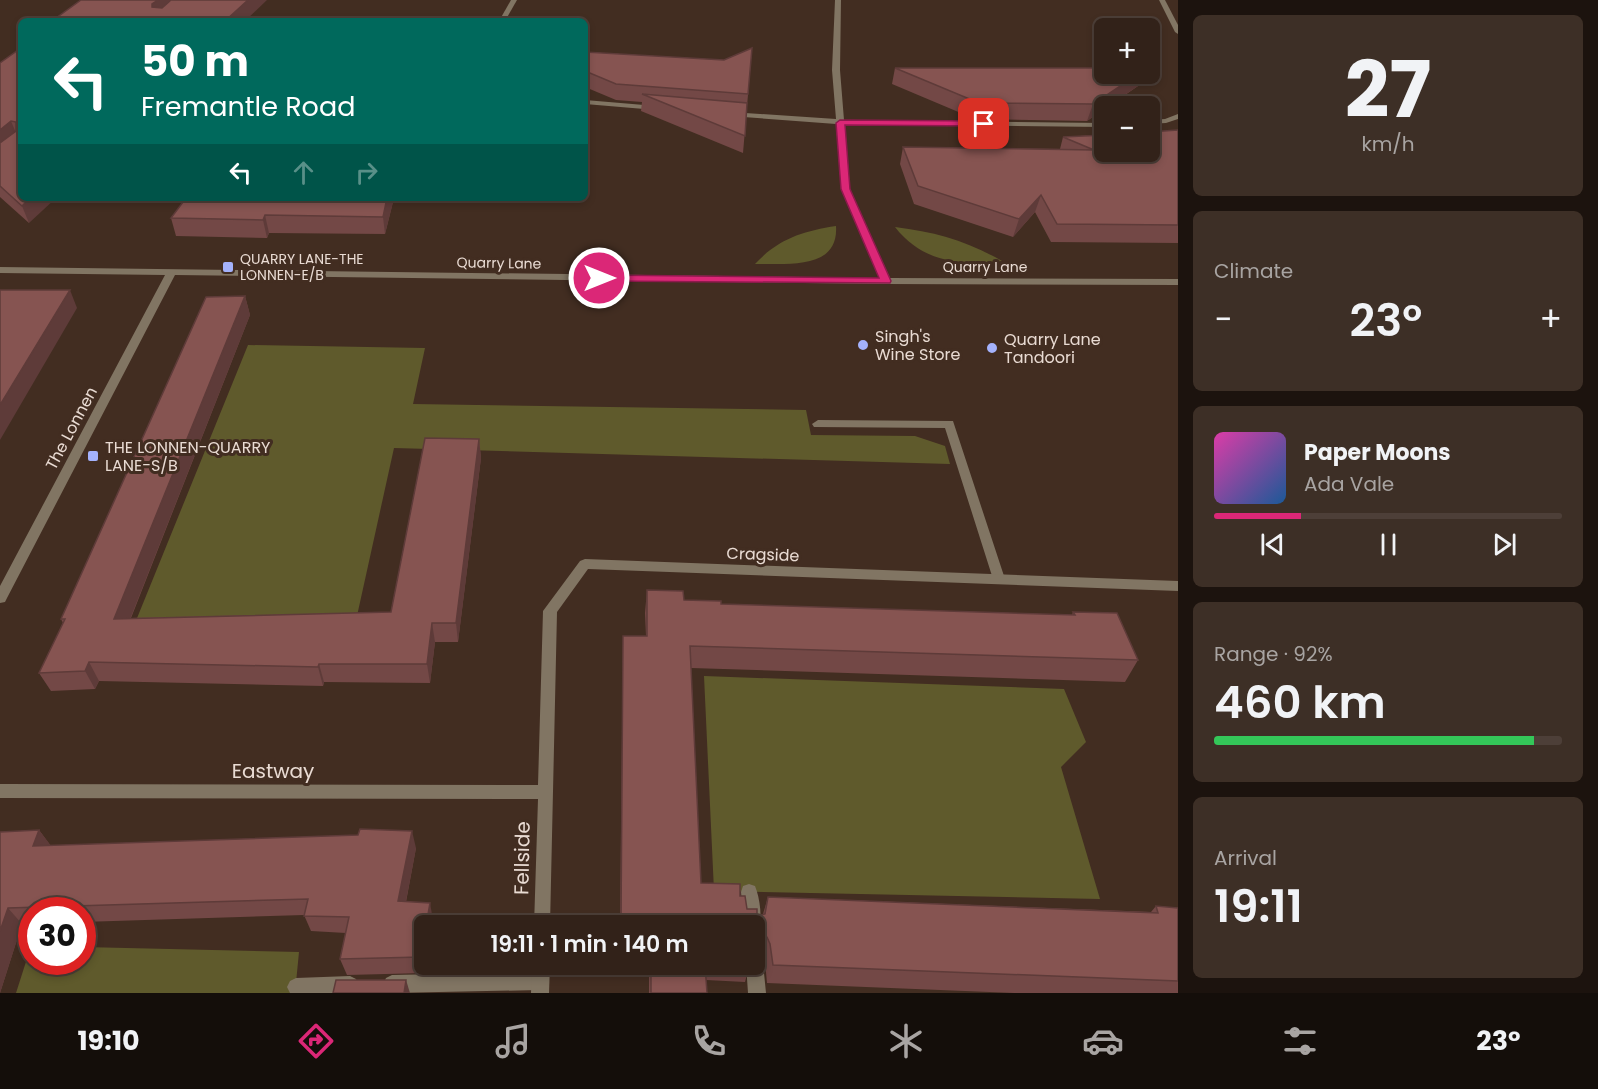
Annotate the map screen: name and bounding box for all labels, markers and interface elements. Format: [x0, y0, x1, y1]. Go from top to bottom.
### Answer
map controls [1094, 18, 1160, 162]
button: + [1094, 18, 1160, 84]
text: 50 m [141, 32, 249, 91]
text: 27 [1345, 35, 1431, 144]
icon: left [42, 42, 120, 120]
text: Fremantle Road [141, 88, 355, 125]
button: − [1094, 96, 1160, 162]
pin [958, 98, 1009, 149]
icon: arrive [967, 107, 1000, 140]
text: km/h [1361, 130, 1415, 158]
icon: left [224, 156, 257, 189]
icon: ahead [287, 156, 320, 189]
icon: right [350, 156, 383, 189]
position arrow [567, 246, 631, 310]
place label: QUARRY LANE-THE LONNEN-E/B [240, 249, 364, 285]
street label: Quarry Lane [456, 252, 542, 274]
street label: Quarry Lane [943, 257, 1028, 277]
text: Climate [1214, 257, 1293, 285]
marker: QUARRY LANE-THE LONNEN-E/B [221, 260, 235, 274]
text: 23° [1349, 289, 1422, 352]
text: − [1214, 296, 1232, 343]
text: + [1539, 296, 1562, 343]
place label: Singh's Wine Store [875, 325, 960, 366]
place label: Quarry Lane Tandoori [1004, 328, 1101, 369]
marker: Singh's Wine Store [856, 338, 870, 352]
marker: Quarry Lane Tandoori [985, 341, 999, 355]
street label: The Lonnen [40, 383, 103, 474]
place label: THE LONNEN-QUARRY LANE-S/B [105, 436, 271, 477]
text: Paper Moons [1304, 437, 1451, 468]
marker: THE LONNEN-QUARRY LANE-S/B [86, 449, 100, 463]
text: Ada Vale [1304, 470, 1394, 498]
icon: previous [1256, 528, 1289, 561]
icon: pause [1372, 528, 1405, 561]
icon: next [1488, 528, 1521, 561]
street label: Cragside [726, 542, 800, 567]
text: Range · 92% [1214, 640, 1333, 668]
text: 460 km [1214, 671, 1386, 734]
street label: Eastway [232, 757, 314, 785]
street label: Fellside [507, 821, 537, 895]
text: Arrival [1214, 844, 1277, 872]
text: 19:11 [1214, 875, 1303, 938]
speed limit sign: 30 [18, 897, 96, 975]
text: 19:11 · 1 min · 140 m [490, 929, 689, 960]
icon: directions [295, 1020, 337, 1062]
icon: music [492, 1020, 534, 1062]
icon: phone [688, 1020, 730, 1062]
icon: climate [885, 1020, 927, 1062]
icon: car [1082, 1020, 1124, 1062]
icon: filters [1279, 1020, 1321, 1062]
text: 19:10 [77, 1022, 140, 1059]
text: 23° [1476, 1022, 1520, 1059]

